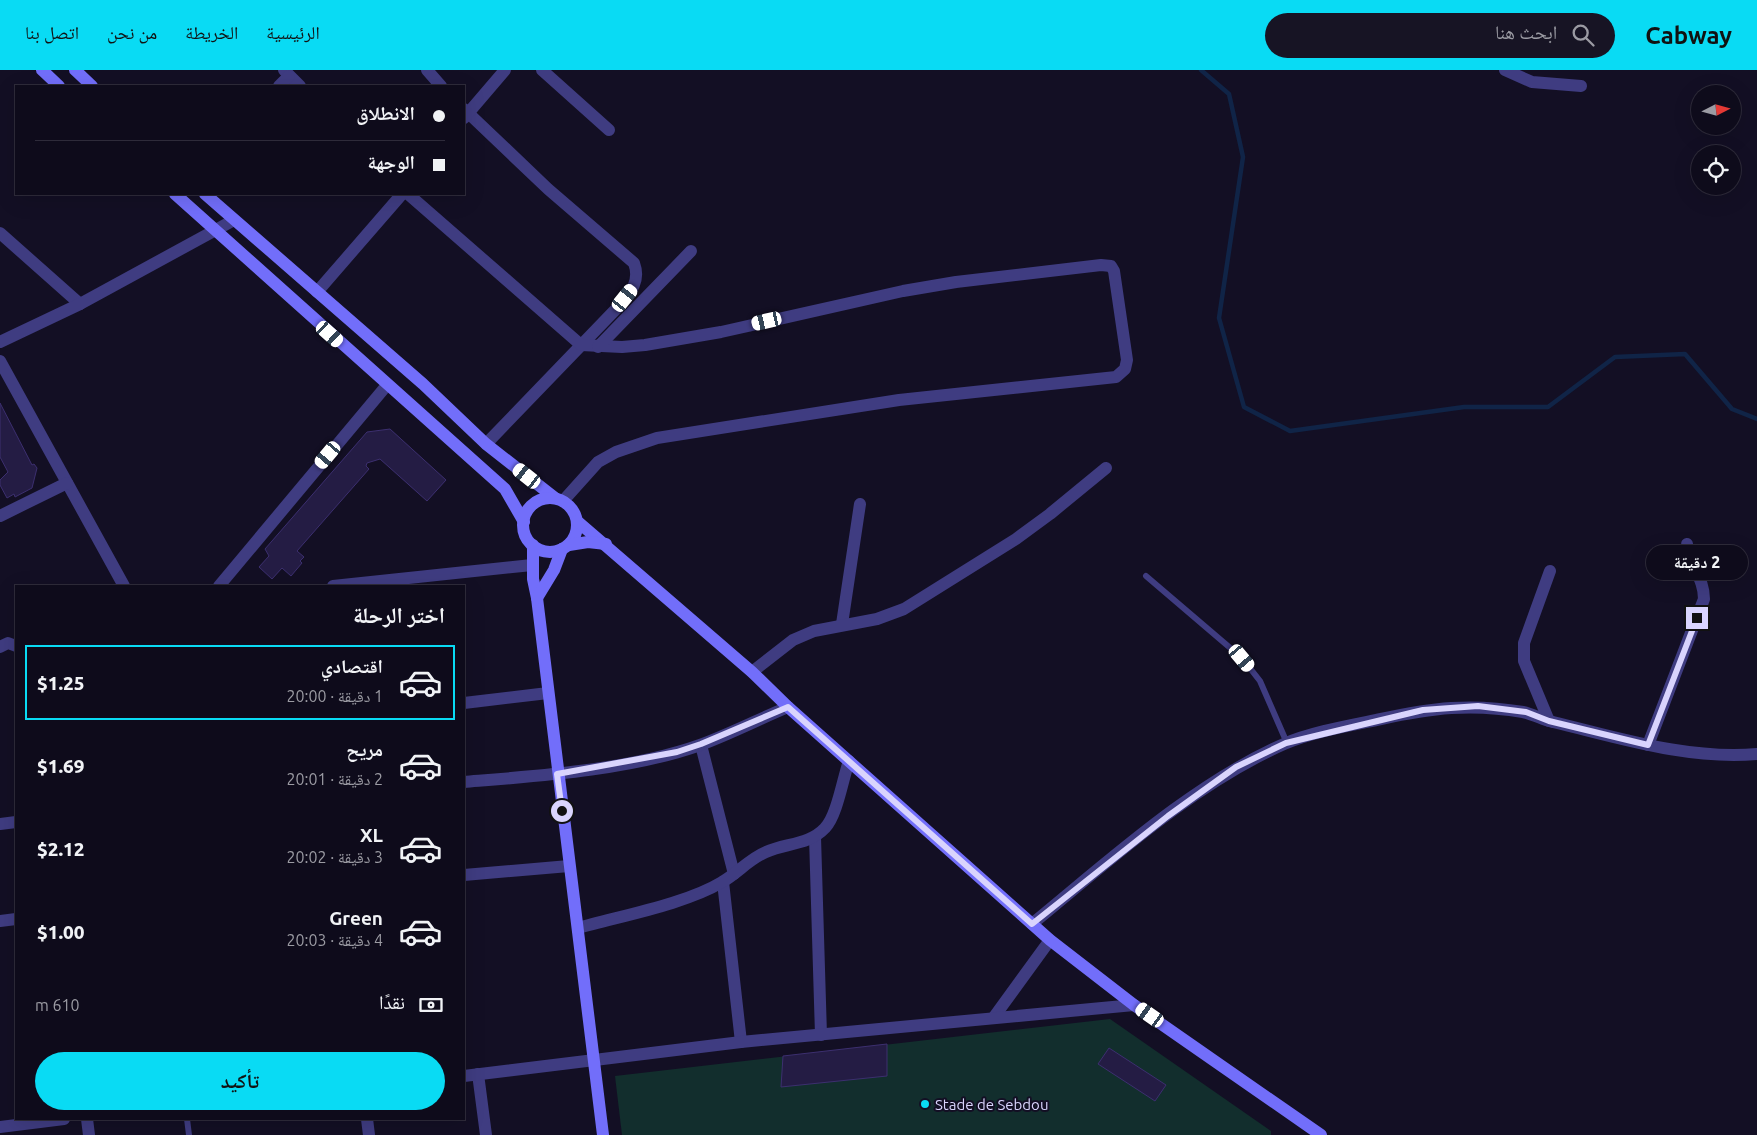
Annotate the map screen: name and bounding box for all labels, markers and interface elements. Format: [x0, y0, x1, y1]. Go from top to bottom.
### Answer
search box [1265, 13, 1615, 58]
text: ابحث هنا [1495, 21, 1557, 43]
icon: search [1569, 21, 1597, 49]
text: اتصل بنا [25, 22, 79, 42]
text: من نحن [107, 22, 157, 42]
text: الخريطة [185, 22, 238, 42]
text: الرئيسية [266, 22, 320, 42]
text: Cabway [1645, 22, 1732, 49]
north arrow [1691, 85, 1741, 135]
map controls [1691, 85, 1741, 195]
text: الانطلاق [356, 102, 415, 124]
button: locate [1691, 145, 1741, 195]
text: الوجهة [367, 151, 415, 173]
car [609, 282, 640, 314]
car [750, 310, 783, 332]
car [313, 318, 346, 350]
car [312, 439, 343, 471]
car [510, 461, 543, 491]
callout: 2 دقيقة [1646, 546, 1748, 580]
text: 2 دقيقة [1674, 553, 1720, 571]
text: اختر الرحلة [353, 602, 445, 627]
route end [1686, 607, 1708, 629]
car [1226, 642, 1257, 674]
text: اقتصادي [321, 655, 383, 677]
icon: car [398, 660, 443, 705]
text: $1.25 [37, 672, 85, 694]
text: 1 دقيقة · 20:00 [286, 687, 383, 705]
text: مريح [346, 738, 383, 760]
icon: car [398, 743, 443, 788]
text: $1.69 [37, 755, 85, 777]
text: 2 دقيقة · 20:01 [286, 770, 383, 788]
route start [551, 800, 573, 822]
text: XL [360, 824, 383, 846]
icon: car [398, 826, 443, 871]
text: $2.12 [37, 838, 85, 860]
text: 3 دقيقة · 20:02 [286, 848, 383, 866]
text: Green [329, 907, 383, 929]
icon: car [398, 909, 443, 954]
text: $1.00 [37, 921, 85, 943]
text: 4 دقيقة · 20:03 [286, 931, 383, 949]
text: نقدًا [379, 991, 405, 1013]
icon: cash [417, 991, 445, 1019]
text: 610 m [35, 996, 80, 1014]
car [1133, 1000, 1166, 1030]
button: تأكيد [35, 1052, 445, 1110]
place label: Stade de Sebdou [935, 1096, 1048, 1113]
marker: Stade de Sebdou [919, 1098, 931, 1110]

